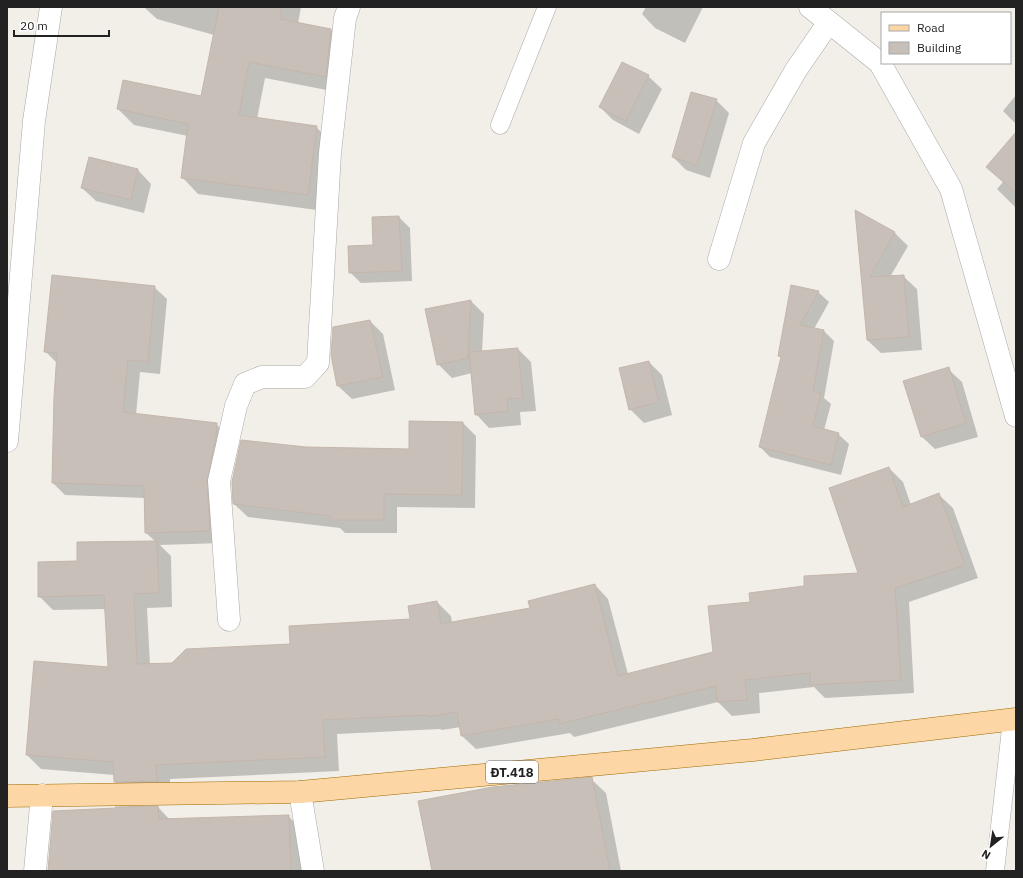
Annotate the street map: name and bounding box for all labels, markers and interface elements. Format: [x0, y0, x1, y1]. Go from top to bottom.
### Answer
scale bar [14, 12, 109, 38]
legend [881, 12, 1011, 64]
text: 20 m [20, 18, 48, 33]
text: Road [917, 20, 945, 35]
text: Building [917, 40, 962, 55]
road number: ĐT.418 [486, 761, 538, 783]
north arrow [971, 826, 1011, 866]
text: N [979, 847, 993, 863]

